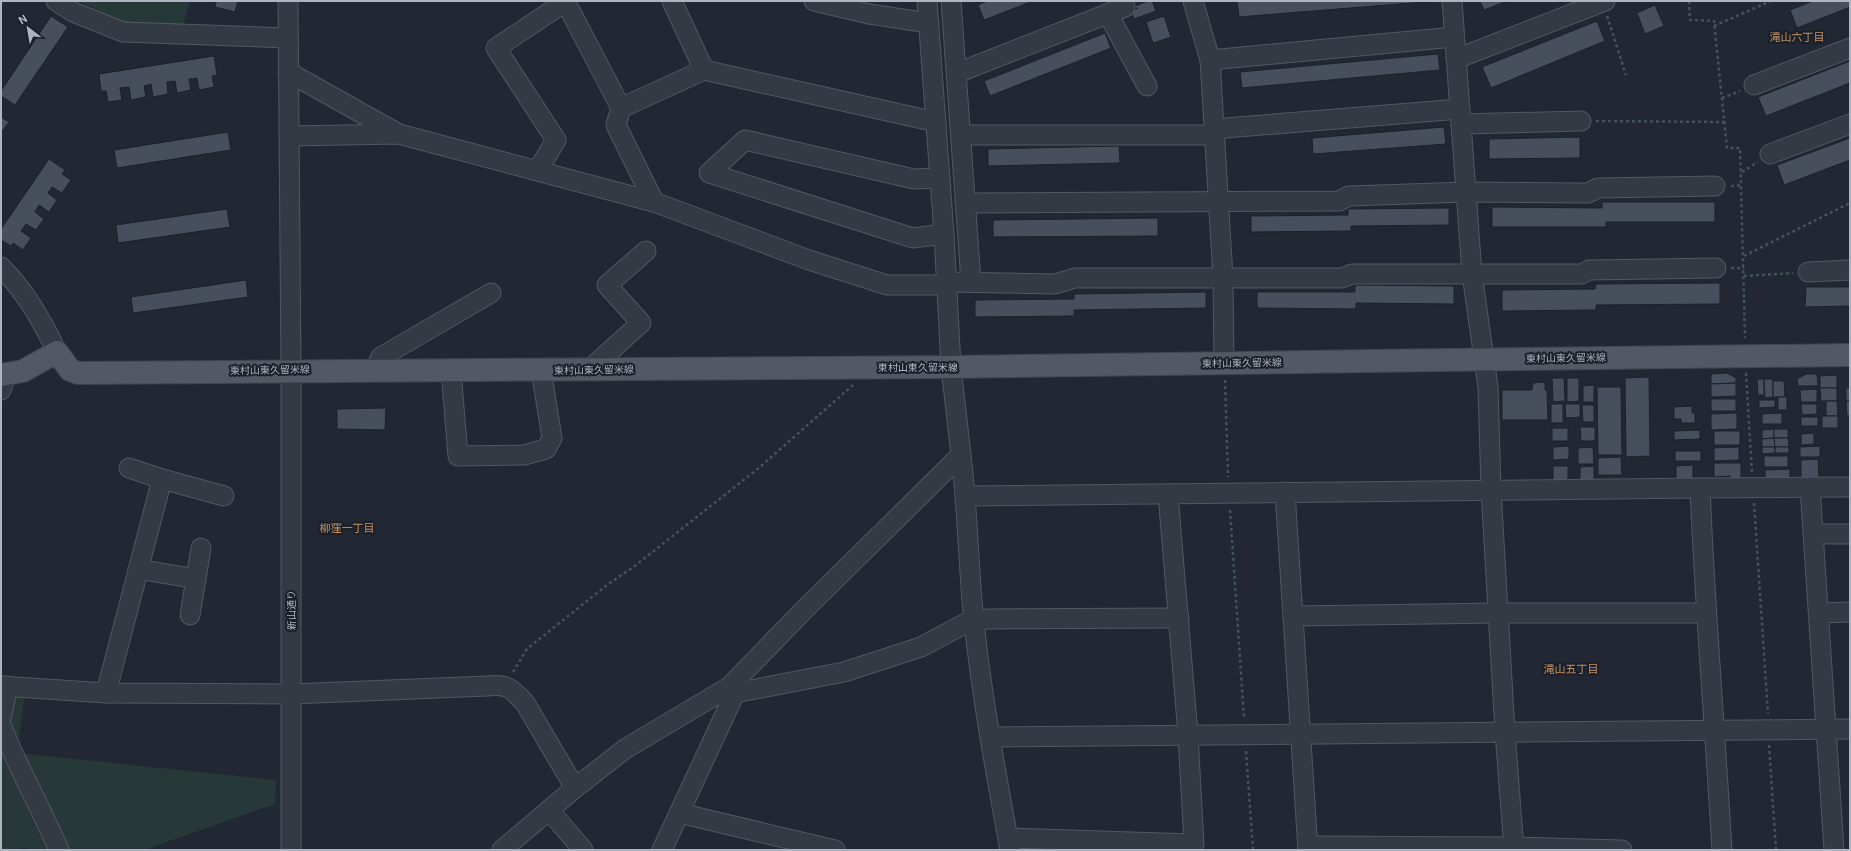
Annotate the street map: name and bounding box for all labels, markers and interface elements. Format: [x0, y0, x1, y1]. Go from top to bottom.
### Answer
north arrow [8, 8, 48, 48]
text: N [16, 12, 30, 27]
district label: 滝山六丁目 [1770, 31, 1825, 44]
street label: 東村山東久留米線 [1526, 352, 1606, 364]
street label: 東村山東久留米線 [1202, 357, 1282, 369]
street label: 東村山東久留米線 [878, 362, 958, 373]
street label: 東村山東久留米線 [230, 364, 310, 376]
street label: 東村山東久留米線 [554, 364, 634, 376]
district label: 柳窪一丁目 [320, 522, 375, 535]
street label: 新山通り [286, 590, 297, 630]
district label: 滝山五丁目 [1544, 663, 1599, 676]

